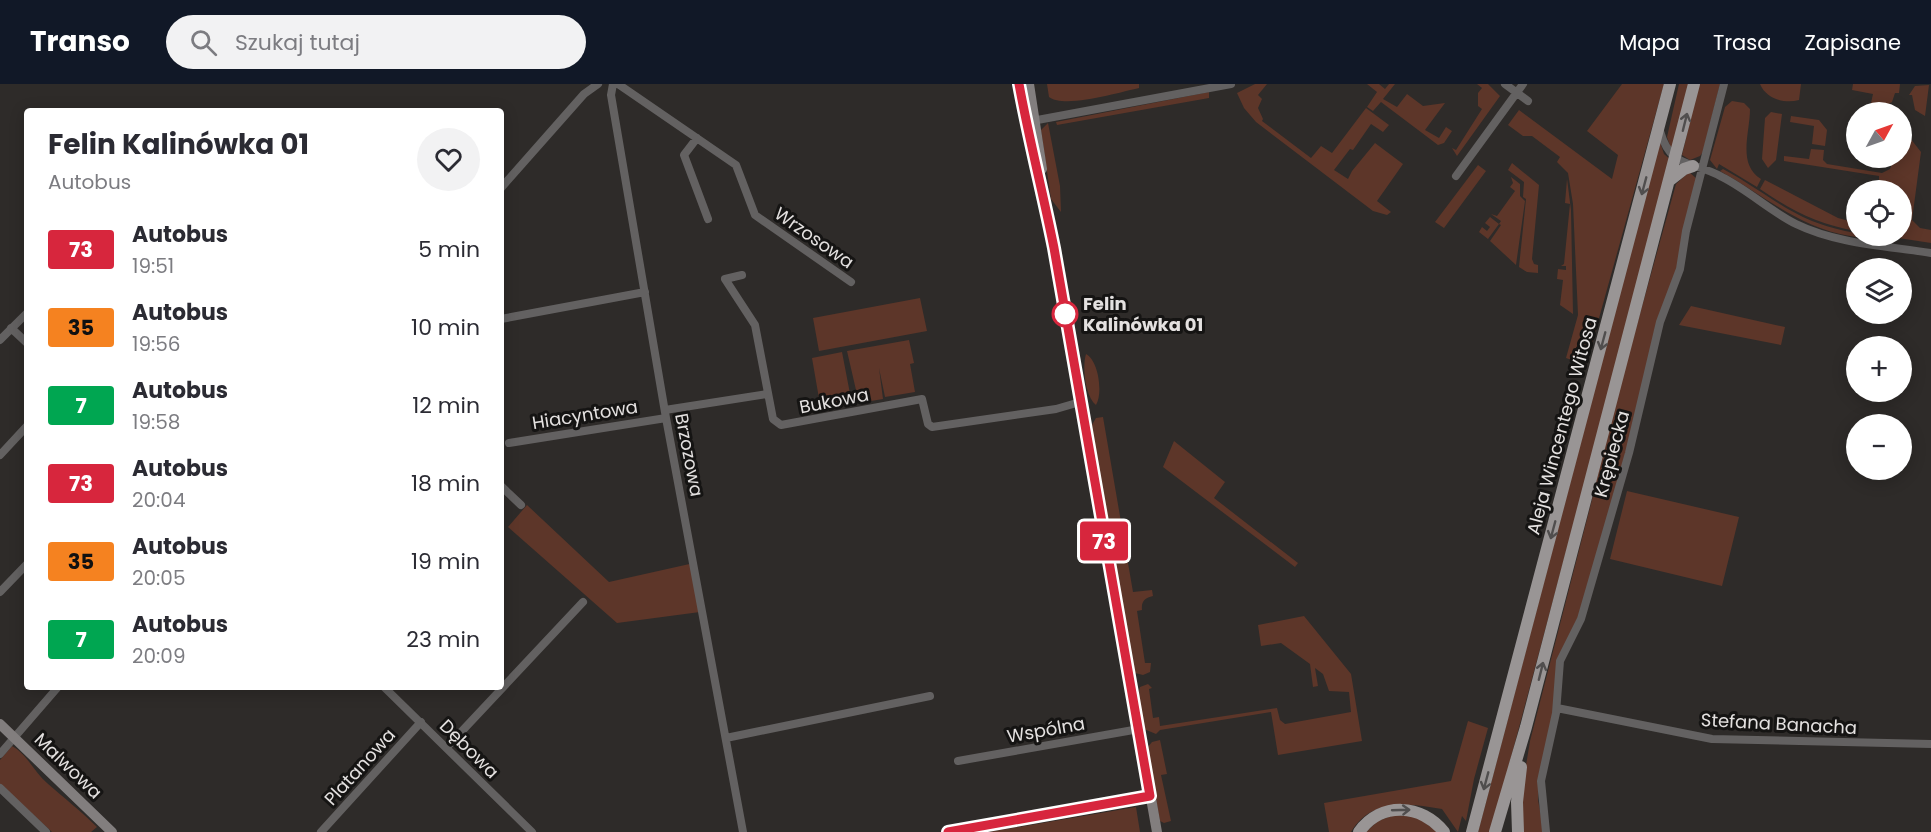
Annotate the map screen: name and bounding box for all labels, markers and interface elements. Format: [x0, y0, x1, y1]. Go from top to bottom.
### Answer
search box [166, 15, 586, 69]
text: Transo [30, 22, 130, 61]
icon: search [187, 26, 220, 59]
text: Szukaj tutaj [235, 27, 360, 58]
text: Mapa [1619, 28, 1680, 57]
text: Trasa [1713, 28, 1771, 57]
text: Zapisane [1804, 28, 1901, 57]
north arrow [1846, 102, 1912, 168]
map controls [1846, 102, 1912, 480]
one-way arrow [1680, 112, 1691, 131]
text: Felin Kalinówka 01 [48, 125, 309, 164]
button: heart [417, 128, 480, 191]
text: Autobus [48, 168, 131, 196]
one-way arrow [1638, 177, 1649, 196]
button: locate [1846, 180, 1912, 246]
street label: Wrzosowa [770, 201, 859, 274]
text: Autobus [132, 219, 228, 250]
text: 5 min [418, 234, 480, 265]
text: 73 [69, 235, 93, 264]
text: 19:51 [132, 252, 174, 280]
button: layers [1846, 258, 1912, 324]
place label: Felin Kalinówka 01 [1083, 291, 1203, 337]
text: Autobus [132, 297, 228, 328]
marker: Felin Kalinówka 01 [1052, 301, 1078, 327]
text: 10 min [411, 312, 480, 343]
text: 35 [68, 313, 94, 342]
street label: Aleja Wincentego Witosa [1520, 314, 1603, 537]
text: 19:56 [132, 330, 181, 358]
one-way arrow [1597, 332, 1608, 351]
button: + [1846, 336, 1912, 402]
text: Autobus [132, 375, 228, 406]
street label: Bukowa [797, 382, 871, 419]
text: 12 min [412, 390, 480, 421]
text: 7 [75, 391, 87, 420]
street label: Hiacyntowa [530, 394, 640, 435]
text: 19:58 [132, 408, 180, 436]
street label: Krępiecka [1588, 408, 1635, 500]
street label: Brzozowa [669, 411, 710, 499]
button: − [1846, 414, 1912, 480]
text: Autobus [132, 453, 228, 484]
text: 18 min [411, 468, 480, 499]
text: 73 [69, 469, 93, 498]
text: 20:04 [132, 486, 185, 514]
one-way arrow [1547, 520, 1558, 539]
line badge: 73 [1077, 522, 1131, 560]
text: 73 [1092, 527, 1116, 556]
text: Autobus [132, 531, 228, 562]
text: 19 min [411, 546, 480, 577]
text: 35 [68, 547, 94, 576]
text: 20:05 [132, 564, 185, 592]
text: Autobus [132, 609, 228, 640]
text: 23 min [406, 624, 480, 655]
text: 7 [75, 625, 87, 654]
text: 20:09 [132, 642, 185, 670]
one-way arrow [1535, 662, 1547, 681]
street label: Stefana Banacha [1700, 707, 1858, 740]
street label: Wspólna [1005, 710, 1087, 749]
street label: Dębowa [434, 713, 505, 784]
street label: Platanowa [318, 723, 401, 811]
street label: Malwowa [29, 727, 108, 804]
one-way arrow [1480, 771, 1491, 790]
one-way arrow [1391, 805, 1411, 816]

